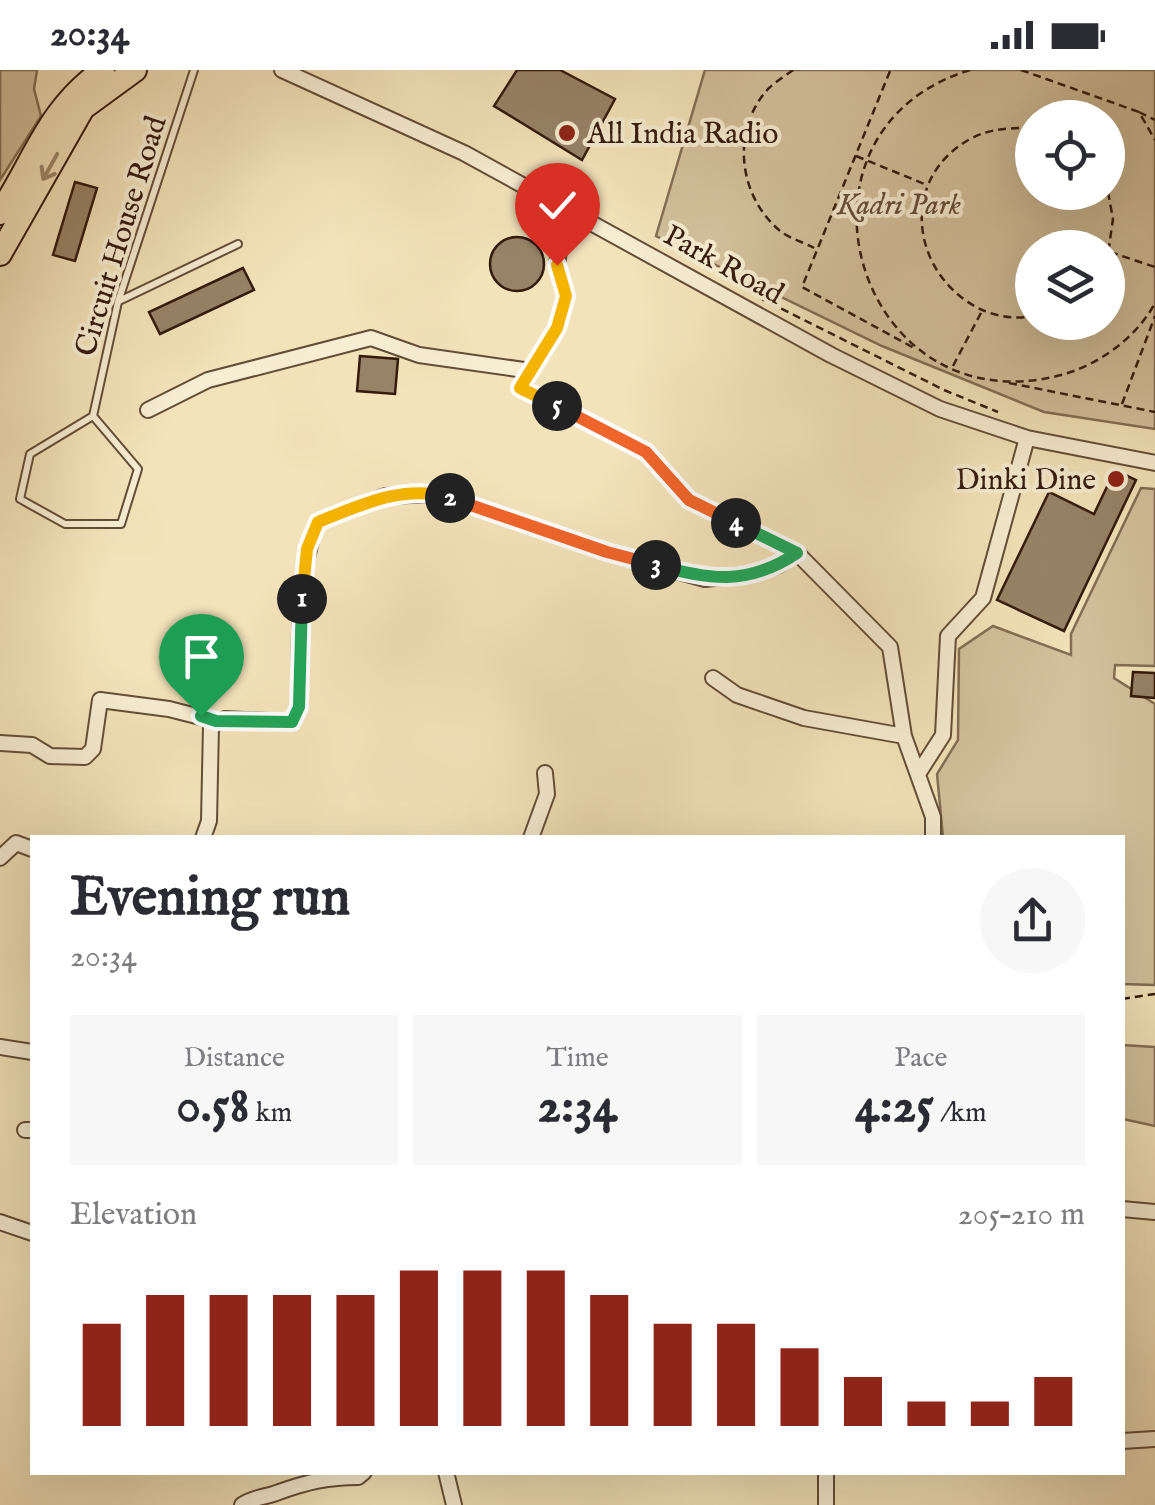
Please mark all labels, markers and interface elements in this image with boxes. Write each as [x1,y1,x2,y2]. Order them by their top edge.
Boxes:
text: 20:34 [50,11,129,59]
map controls [1015,100,1125,340]
button: locate [1015,100,1125,210]
street label: Circuit House Road [67,111,177,361]
place label: All India Radio [586,116,778,154]
marker: All India Radio [556,122,578,144]
one-way arrow [39,151,59,181]
pin [515,163,600,266]
icon: check [530,178,585,233]
park label: Kadri Park [836,187,961,225]
street label: Park Road [656,217,791,315]
button: layers [1015,230,1125,340]
pin: 5 [532,381,582,431]
text: 5 [552,388,562,423]
place label: Dinki Dine [955,462,1096,500]
marker: Dinki Dine [1105,468,1127,490]
pin: 2 [425,473,475,523]
text: 2 [443,480,457,515]
pin: 4 [711,498,761,548]
text: 4 [729,505,743,540]
pin: 3 [631,540,681,590]
text: 3 [651,547,661,582]
pin: 1 [277,574,327,624]
text: 1 [297,581,307,616]
pin [159,614,244,717]
icon: arrive [174,629,229,684]
text: Evening run [70,864,350,934]
button: share [980,868,1085,973]
text: 20:34 [70,937,137,978]
text: Distance [184,1041,285,1076]
text: Time [546,1041,609,1076]
text: Pace [894,1041,947,1076]
text: 0.58 [176,1076,249,1139]
text: 2:34 [538,1076,617,1139]
text: 4:25 [855,1076,934,1139]
text: km [249,1096,292,1131]
text: /km [934,1096,987,1131]
text: Elevation [70,1195,197,1236]
text: 205–210 m [958,1195,1085,1236]

